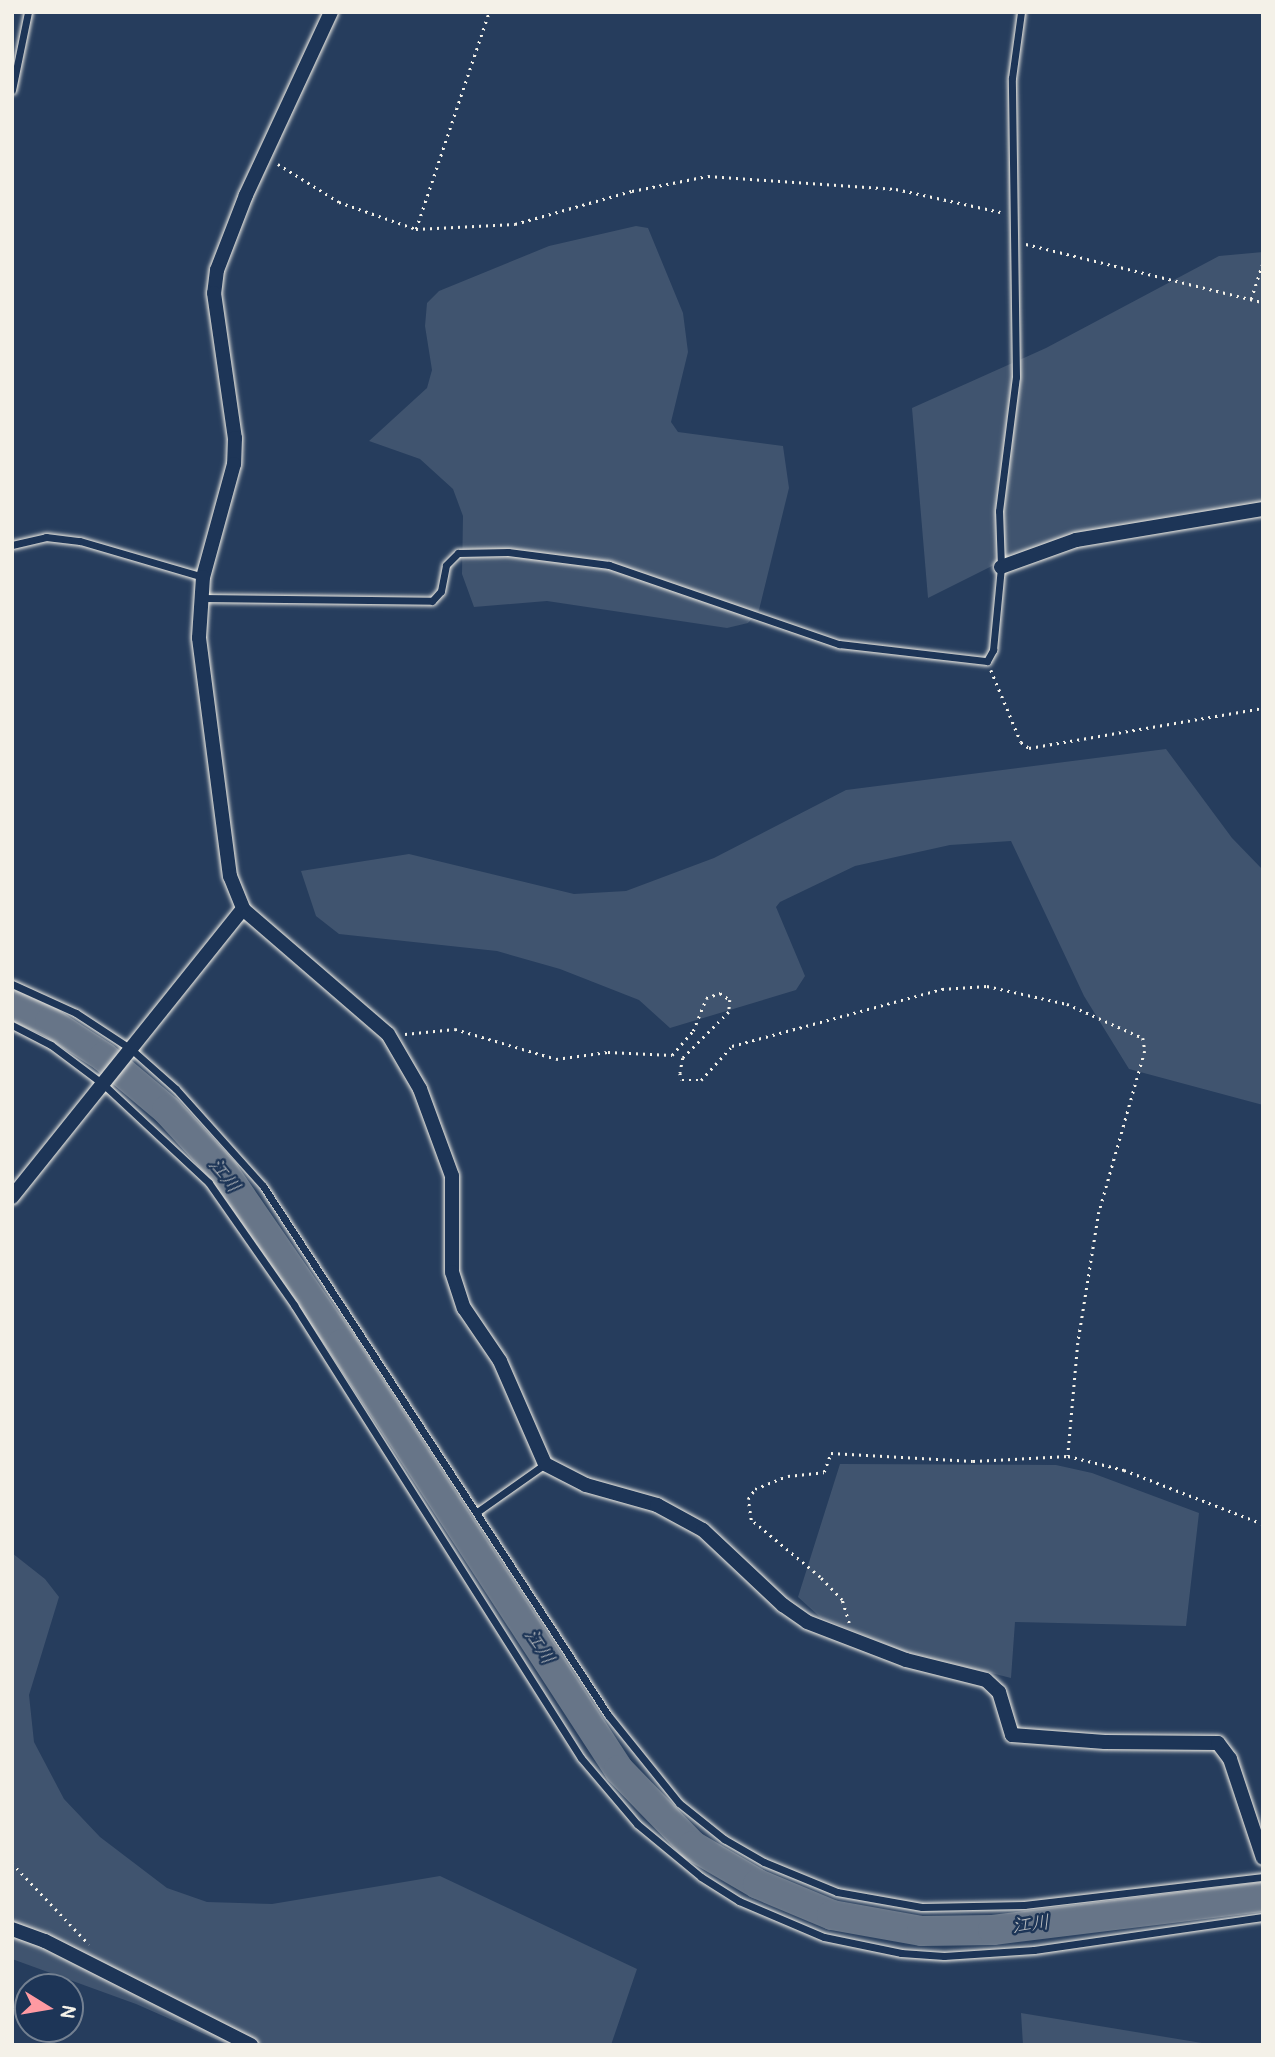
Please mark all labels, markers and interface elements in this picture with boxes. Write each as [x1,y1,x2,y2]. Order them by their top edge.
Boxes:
water label: 江川 [203,1154,245,1198]
water label: 江川 [519,1625,559,1669]
water label: 江川 [1011,1911,1051,1939]
north arrow [14,1973,84,2043]
text: N [55,2003,81,2020]

